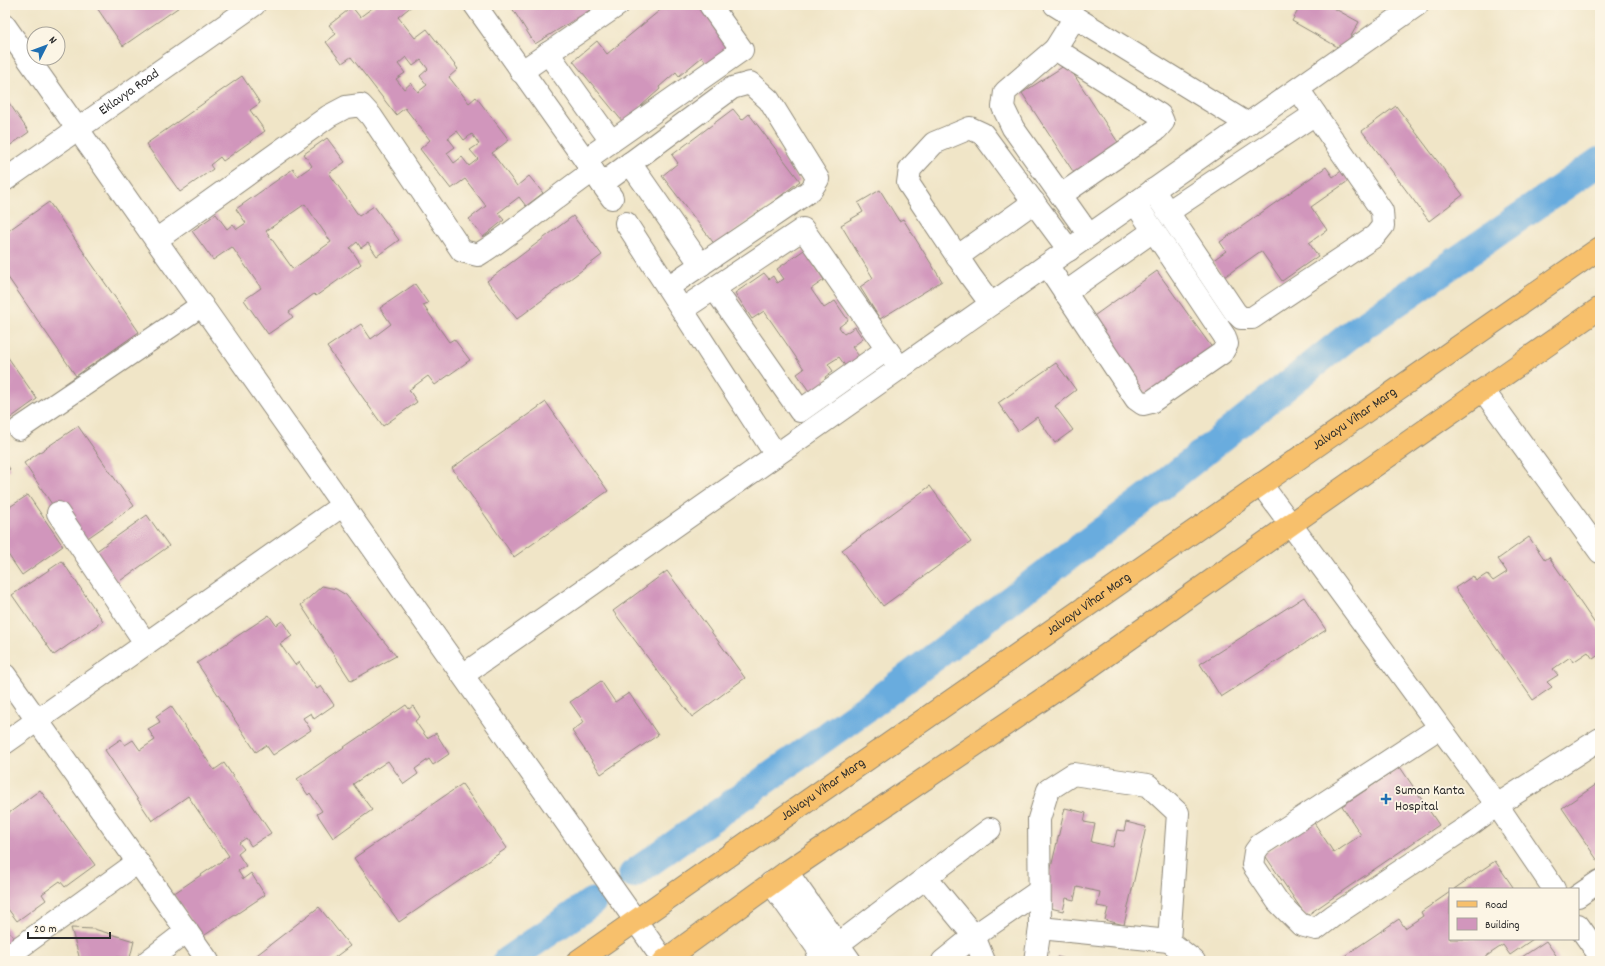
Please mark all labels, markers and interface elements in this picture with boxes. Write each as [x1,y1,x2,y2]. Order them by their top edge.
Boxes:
north arrow [26,26,66,66]
text: N [44,33,60,48]
street label: Eklavya Road [95,64,164,121]
street label: Jalvayu Vihar Marg [1308,383,1401,456]
street label: Jalvayu Vihar Marg [1043,568,1135,641]
street label: Jalvayu Vihar Marg [777,753,870,827]
place label: Suman Kanta Hospital [1395,781,1465,817]
marker: Suman Kanta Hospital [1380,793,1392,805]
legend [1449,888,1579,940]
text: Road [1485,897,1507,914]
scale bar [28,914,110,940]
text: Building [1485,917,1520,934]
text: 20 m [34,921,57,938]

